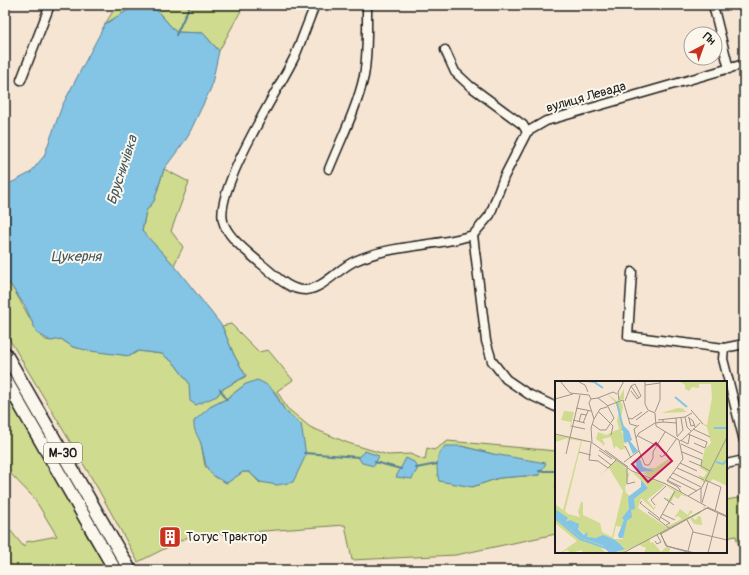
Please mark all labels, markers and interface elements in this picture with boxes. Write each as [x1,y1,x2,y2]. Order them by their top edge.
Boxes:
north arrow [683,26,723,66]
text: Пн [700,30,718,48]
street label: вулиця Левада [544,78,628,116]
water label: Брусничівка [103,132,142,207]
water label: Цукерня [51,248,103,265]
inset map [555,381,727,553]
road number: М-30 [44,443,82,463]
building icon: Тотус Трактор [157,524,183,550]
place label: Тотус Трактор [186,529,267,545]

